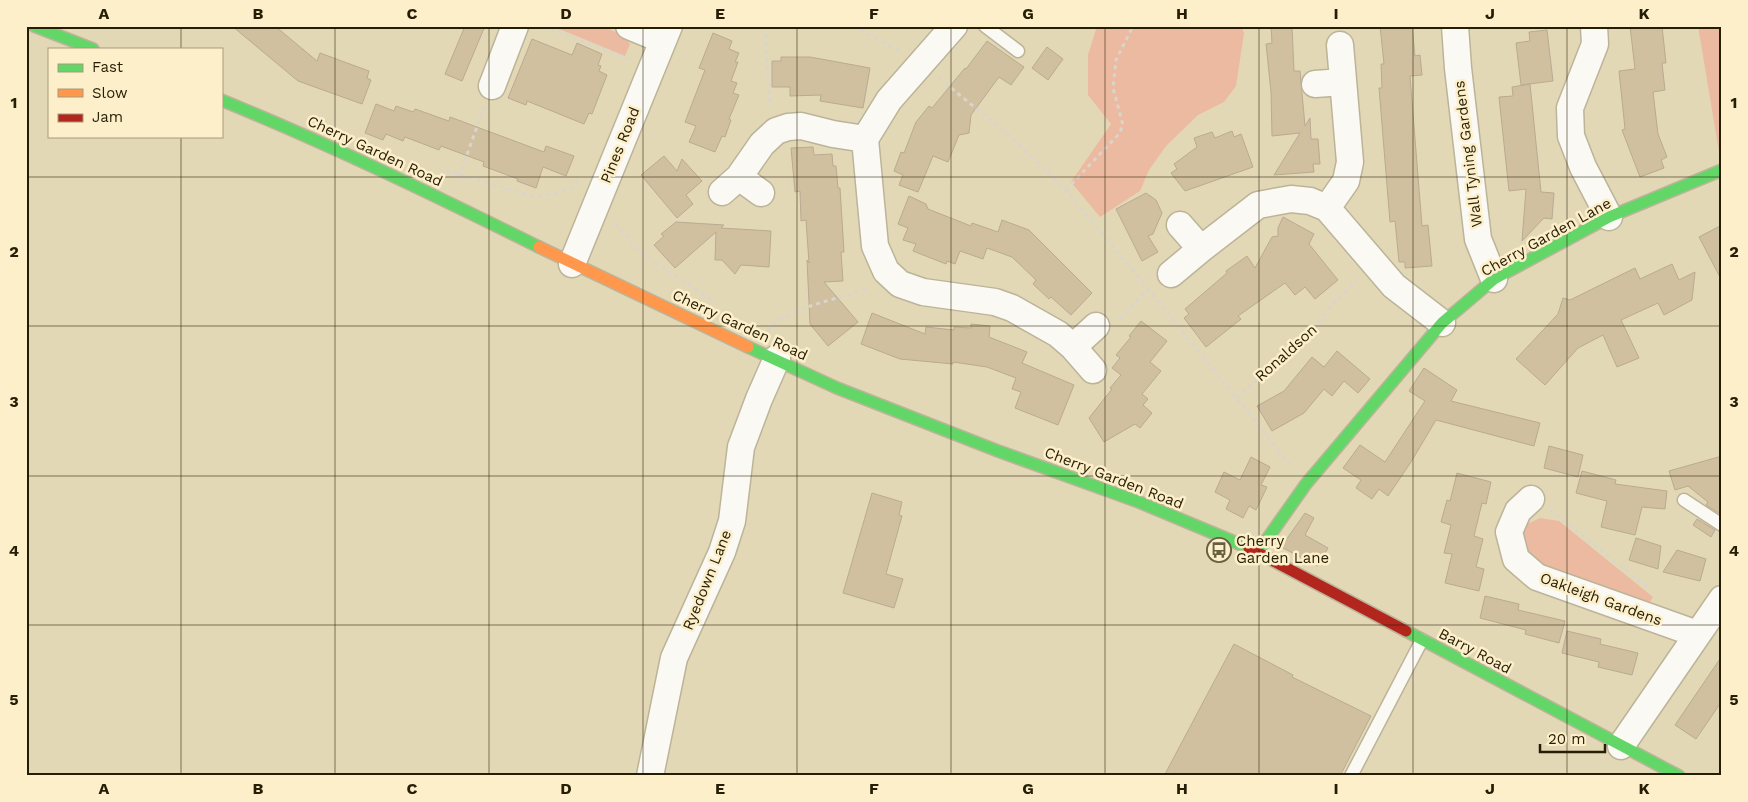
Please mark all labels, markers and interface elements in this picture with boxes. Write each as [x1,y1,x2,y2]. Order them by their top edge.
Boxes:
text: A [99,4,110,23]
text: B [253,4,264,23]
text: C [407,4,418,23]
text: D [560,4,572,23]
text: E [715,4,725,23]
text: F [869,4,879,23]
text: G [1022,4,1034,23]
text: H [1176,4,1188,23]
text: I [1333,4,1339,23]
text: J [1485,4,1495,23]
text: K [1638,4,1650,23]
legend [48,48,222,138]
text: Fast [92,58,124,76]
street label: Wall Tyning Gardens [1450,80,1486,228]
text: Slow [92,84,128,102]
text: 1 [11,93,17,112]
text: 1 [1731,93,1737,112]
street label: Pines Road [597,104,643,186]
text: Jam [92,108,123,126]
street label: Cherry Garden Road [304,112,446,190]
street label: Cherry Garden Lane [1478,194,1614,280]
text: 2 [9,242,19,261]
text: 2 [1729,242,1739,261]
street label: Cherry Garden Road [669,286,811,364]
street label: Ronaldson [1251,321,1321,385]
text: 3 [9,392,19,411]
text: 3 [1729,392,1739,411]
street label: Cherry Garden Road [1042,443,1186,513]
street label: Ryedown Lane [679,527,735,633]
place label: Cherry Garden Lane [1236,532,1329,567]
bus stop icon: Cherry Garden Lane [1206,537,1232,563]
text: 4 [9,541,19,560]
text: 4 [1729,541,1739,560]
street label: Oakleigh Gardens [1538,569,1664,629]
street label: Barry Road [1436,624,1514,678]
text: 5 [9,690,19,709]
text: 5 [1729,690,1739,709]
scale bar [1540,722,1606,754]
text: 20 m [1548,730,1586,748]
text: A [99,779,110,798]
text: B [253,779,264,798]
text: C [407,779,418,798]
text: D [560,779,572,798]
text: E [715,779,725,798]
text: F [869,779,879,798]
text: G [1022,779,1034,798]
text: H [1176,779,1188,798]
text: I [1333,779,1339,798]
text: J [1485,779,1495,798]
text: K [1638,779,1650,798]

